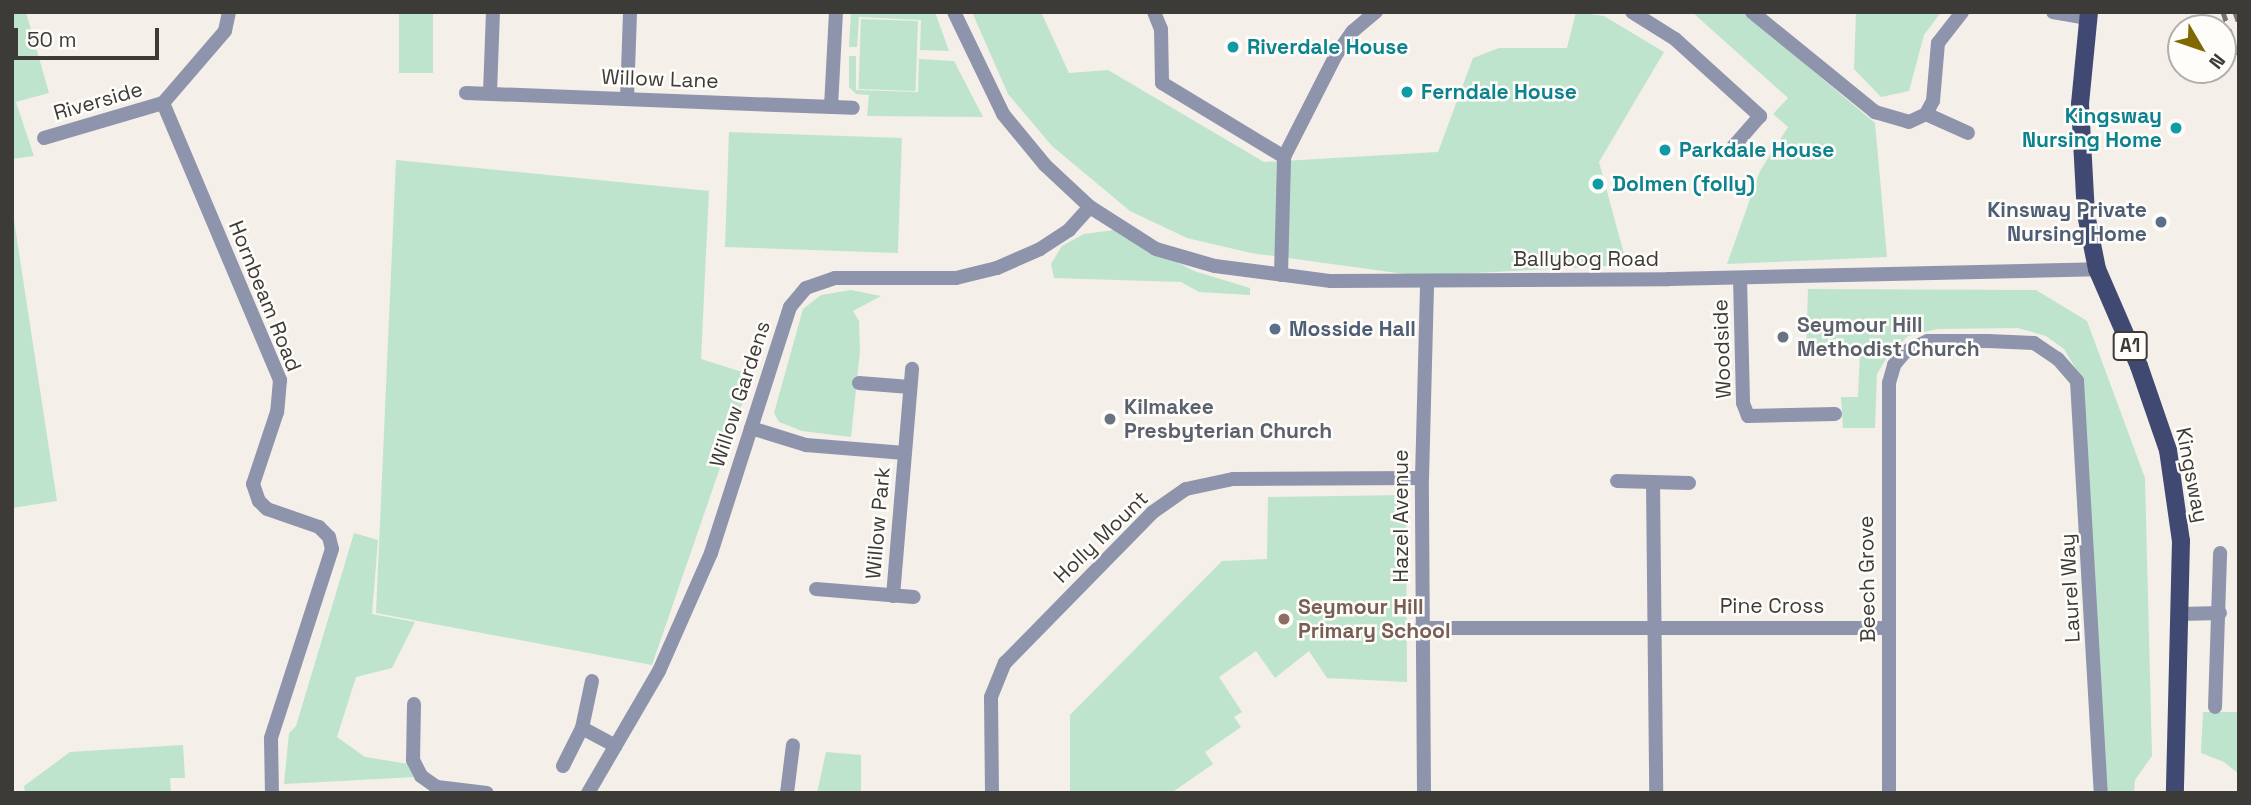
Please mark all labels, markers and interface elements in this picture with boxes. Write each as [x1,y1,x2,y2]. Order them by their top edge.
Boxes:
scale bar [18,14,163,58]
north arrow [2167,14,2237,84]
text: 50 m [27,26,77,53]
place label: Riverdale House [1247,34,1408,60]
marker: Riverdale House [1225,39,1241,55]
text: N [2203,48,2231,74]
street label: Willow Lane [601,64,719,94]
street label: Riverside [51,76,145,126]
place label: Ferndale House [1421,79,1577,105]
marker: Ferndale House [1399,84,1415,100]
place label: Kingsway Nursing Home [2022,103,2162,153]
marker: Kingsway Nursing Home [2168,120,2184,136]
place label: Parkdale House [1679,137,1834,163]
marker: Parkdale House [1657,142,1673,158]
place label: Dolmen (folly) [1612,171,1755,197]
marker: Dolmen (folly) [1590,176,1606,192]
place label: Kinsway Private Nursing Home [1987,197,2147,247]
marker: Kinsway Private Nursing Home [2153,214,2169,230]
street label: Hornbeam Road [223,217,307,375]
street label: Ballybog Road [1513,246,1659,272]
street label: Woodside [1708,299,1736,399]
place label: Seymour Hill Methodist Church [1797,312,1980,362]
place label: Mosside Hall [1289,316,1416,342]
street label: Willow Gardens [705,318,775,470]
marker: Mosside Hall [1267,321,1283,337]
marker: Seymour Hill Methodist Church [1775,329,1791,345]
road number: A1 [2112,330,2148,362]
place label: Kilmakee Presbyterian Church [1124,394,1332,444]
marker: Kilmakee Presbyterian Church [1102,411,1118,427]
street label: Kingsway [2170,425,2214,525]
street label: Hazel Avenue [1388,449,1414,583]
street label: Willow Park [861,466,895,580]
street label: Holly Mount [1049,486,1153,588]
street label: Beech Grove [1853,515,1881,643]
street label: Laurel Way [2055,533,2085,643]
street label: Pine Cross [1720,593,1824,619]
place label: Seymour Hill Primary School [1298,594,1451,644]
marker: Seymour Hill Primary School [1276,611,1292,627]

